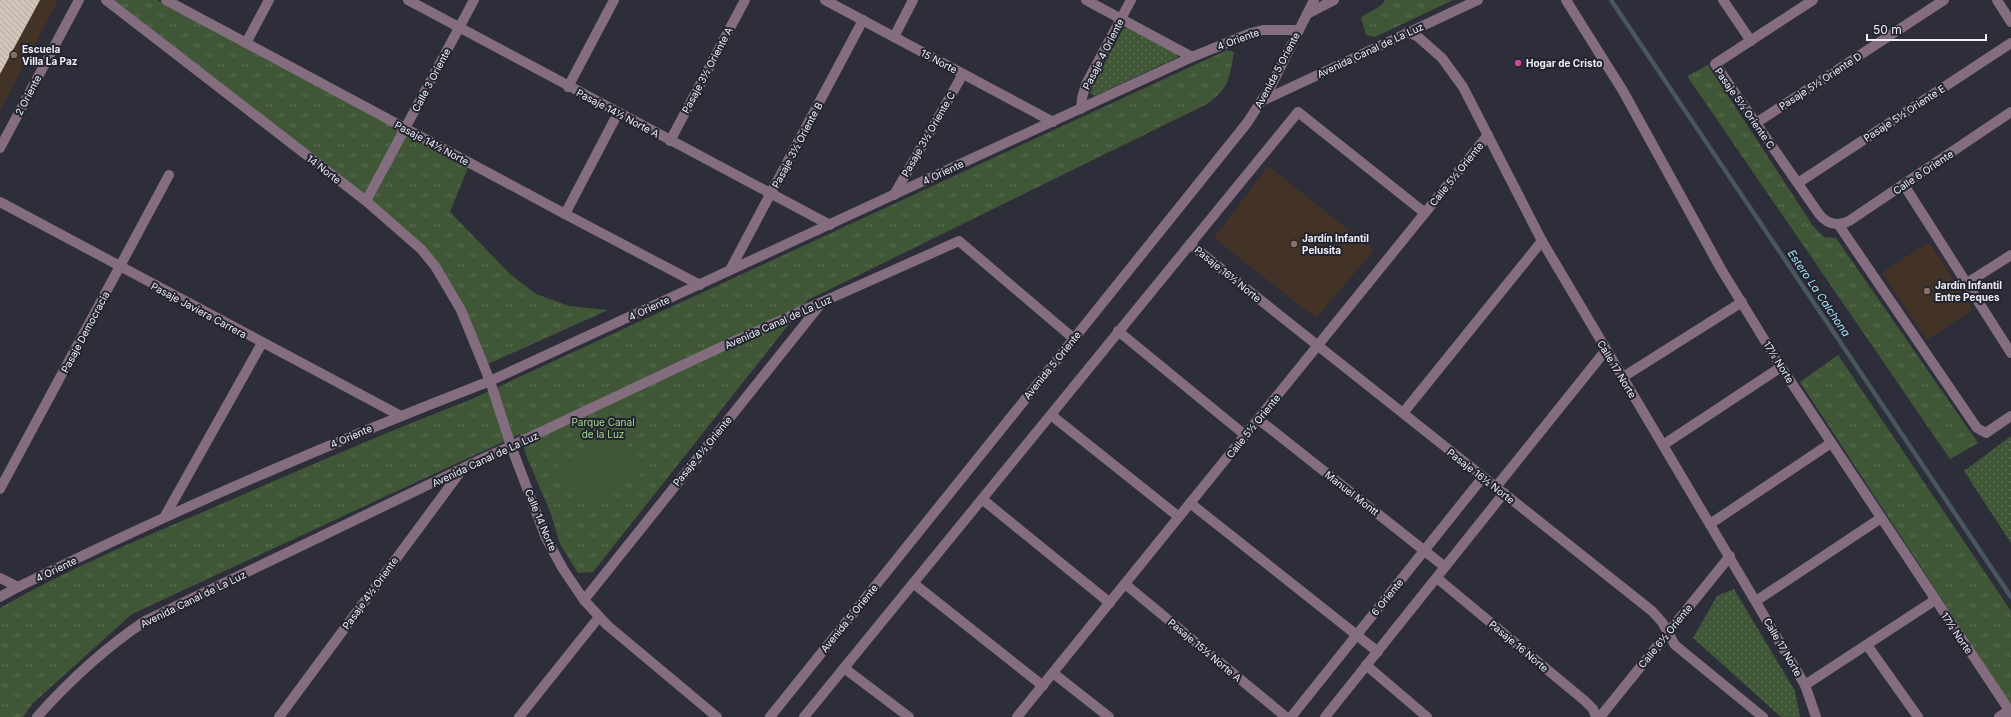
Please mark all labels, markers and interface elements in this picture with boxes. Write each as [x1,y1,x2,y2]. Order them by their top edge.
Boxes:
street label: Pasaje 4 Oriente [1080,16,1126,91]
scale bar [1867,16,1986,42]
street label: Avenida Canal de La Luz [1315,20,1425,80]
text: 50 m [1873,22,1902,37]
street label: Pasaje 3½ Oriente A [679,25,735,115]
street label: 4 Oriente [1215,26,1261,52]
street label: Avenida 5 Oriente [1252,30,1302,110]
place label: Escuela Villa La Paz [22,43,78,67]
street label: Calle 3 Oriente [409,46,453,114]
street label: 15 Norte [919,46,959,76]
marker: Escuela Villa La Paz [9,50,19,60]
street label: Pasaje 5½ Oriente D [1776,50,1864,112]
place label: Hogar de Cristo [1526,57,1602,70]
marker: Hogar de Cristo [1513,58,1523,68]
street label: Pasaje 5½ Oriente C [1713,65,1777,151]
street label: 2 Oriente [12,73,44,117]
street label: Pasaje 5½ Oriente E [1861,82,1947,144]
street label: Pasaje 14½ Norte A [575,86,661,140]
street label: Pasaje 3½ Oriente C [899,89,957,179]
street label: Pasaje 3½ Oriente B [769,100,825,190]
street label: Pasaje 14½ Norte [393,118,471,168]
street label: Calle 5½ Oriente [1427,140,1485,208]
street label: Calle 6 Oriente [1891,147,1956,197]
street label: 14 Norte [305,152,344,186]
street label: 4 Oriente [921,157,966,187]
place label: Jardín Infantil Pelusita [1302,232,1369,256]
marker: Jardín Infantil Pelusita [1289,239,1299,249]
street label: Pasaje 16½ Norte [1192,244,1264,305]
water label: Estero La Calchona [1785,247,1853,339]
place label: Jardín Infantil Entre Peques [1935,279,2002,303]
street label: Pasaje Javiera Carrera [149,280,249,340]
marker: Jardín Infantil Entre Peques [1922,286,1932,296]
street label: Pasaje Democracia [58,289,112,375]
street label: 4 Oriente [627,293,672,323]
street label: Avenida Canal de La Luz [723,293,833,351]
street label: Avenida 5 Oriente [1021,328,1083,401]
street label: Calle 17 Norte [1595,338,1639,400]
street label: 17½ Norte [1761,339,1797,385]
street label: Calle 5½ Oriente [1224,392,1282,460]
street label: Pasaje 4½ Oriente [670,414,734,488]
park label: Parque Canal de la Luz [571,416,635,440]
street label: 4 Oriente [328,422,374,450]
street label: Avenida Canal de La Luz [430,429,540,489]
street label: Pasaje 16½ Norte [1445,446,1517,506]
street label: Manuel Montt [1323,468,1382,518]
street label: Calle 14 Norte [523,487,560,553]
street label: 4 Oriente [34,554,79,584]
street label: Pasaje 4½ Oriente [340,554,400,631]
street label: Avenida Canal de La Luz [138,568,248,630]
street label: 6 Oriente [1369,576,1406,618]
street label: Avenida 5 Oriente [818,581,880,654]
street label: Calle 6½ Oriente [1636,602,1695,670]
street label: 17½ Norte [1939,610,1975,656]
street label: Pasaje 15½ Norte A [1166,616,1244,684]
street label: Calle 17 Norte [1761,616,1805,678]
street label: Pasaje 16 Norte [1487,618,1551,674]

